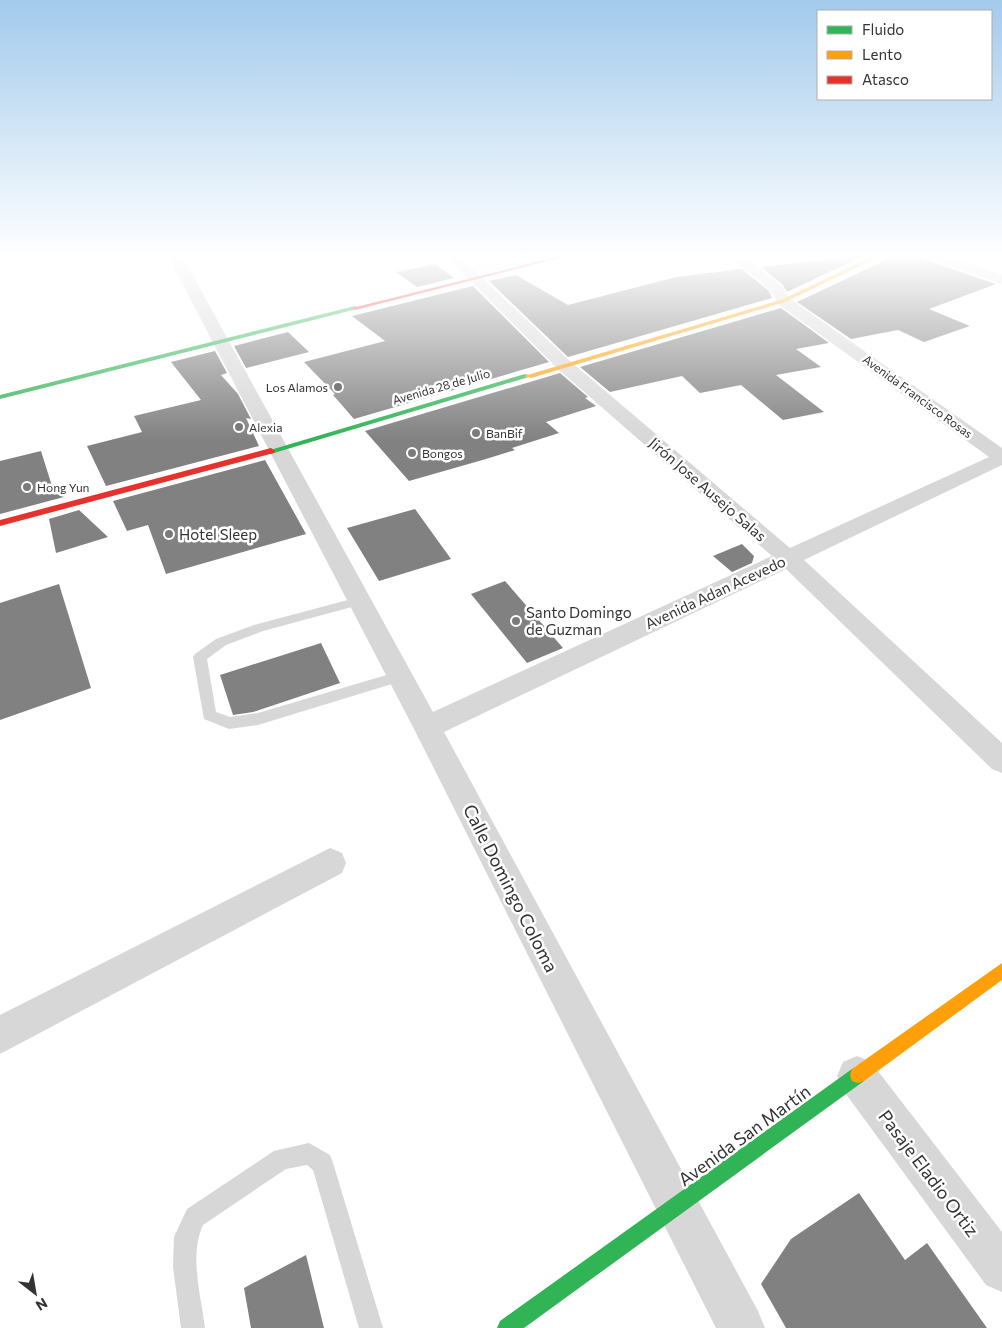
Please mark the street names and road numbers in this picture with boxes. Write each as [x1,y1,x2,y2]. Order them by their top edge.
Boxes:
street label: Avenida Francisco Rosas [861,352,975,440]
street label: Avenida 28 de Julio [391,365,492,408]
street label: Jirón Jose Ausejo Salas [646,433,770,545]
street label: Avenida Adan Acevedo [642,551,788,632]
street label: Calle Domingo Coloma [459,800,563,976]
street label: Avenida San Martín [674,1080,814,1190]
street label: Pasaje Eladio Ortiz [874,1105,984,1241]

